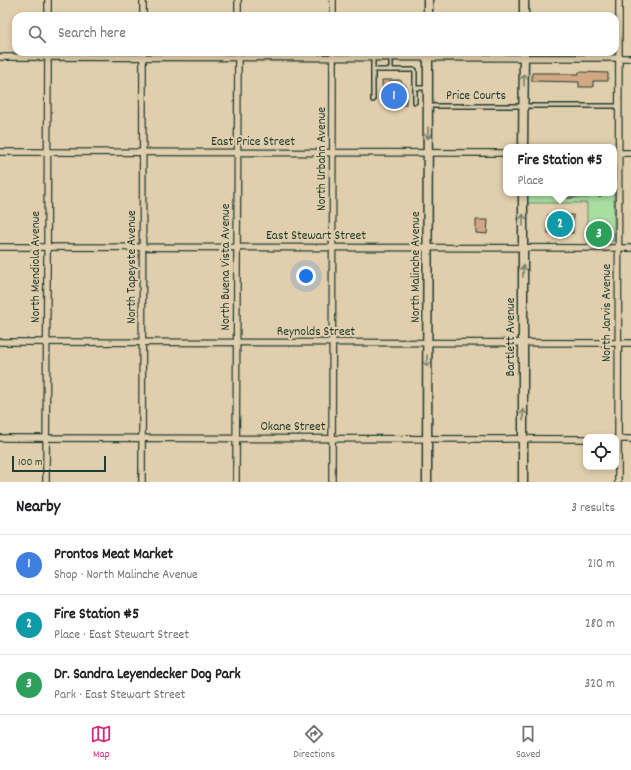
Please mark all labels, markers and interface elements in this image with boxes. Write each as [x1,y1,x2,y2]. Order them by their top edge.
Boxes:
search box [12,12,619,56]
icon: search [26,23,48,45]
text: Search here [58,23,126,45]
one-way arrow [520,74,527,87]
pin: 1 [381,81,407,111]
street label: Price Courts [446,87,506,106]
street label: North Urbahn Avenue [313,107,332,211]
one-way arrow [424,126,432,139]
street label: East Price Street [211,133,295,152]
popup [503,144,617,196]
text: Fire Station #5 [517,150,603,172]
text: Place [517,172,543,191]
street label: North Buena Vista Avenue [217,203,236,330]
pin: 2 [547,209,573,239]
street label: North Tapeyste Avenue [123,210,142,324]
street label: North Mendiola Avenue [27,211,46,323]
street label: North Malinche Avenue [407,211,426,323]
one-way arrow [519,214,527,227]
pin: 3 [586,219,612,249]
street label: East Stewart Street [266,227,366,246]
street label: North Jarvis Avenue [598,264,617,362]
one-way arrow [519,265,527,278]
your location [296,266,316,286]
street label: Bartlett Avenue [502,297,521,376]
street label: Reynolds Street [277,323,355,342]
one-way arrow [423,354,431,367]
one-way arrow [519,409,527,422]
street label: Okane Street [260,418,326,437]
map controls [583,434,619,470]
button: locate [583,434,619,470]
scale bar [12,454,106,473]
text: 100 m [18,455,42,471]
text: Nearby [16,496,60,520]
text: 3 results [571,499,615,518]
text: Prontos Meat Market [54,544,173,566]
text: 1 [28,555,30,574]
text: 210 m [587,555,615,574]
text: Shop · North Malinche Avenue [54,566,198,585]
text: Fire Station #5 [54,604,139,626]
text: 2 [26,615,32,634]
text: 280 m [585,615,615,634]
text: Place · East Stewart Street [54,626,189,645]
text: Dr. Sandra Leyendecker Dog Park [54,664,241,686]
text: 3 [26,675,32,694]
text: 320 m [585,675,615,694]
text: Park · East Stewart Street [54,686,185,705]
tab: Map [90,723,112,763]
tab: Directions [293,723,335,763]
tab: Saved [516,723,541,763]

